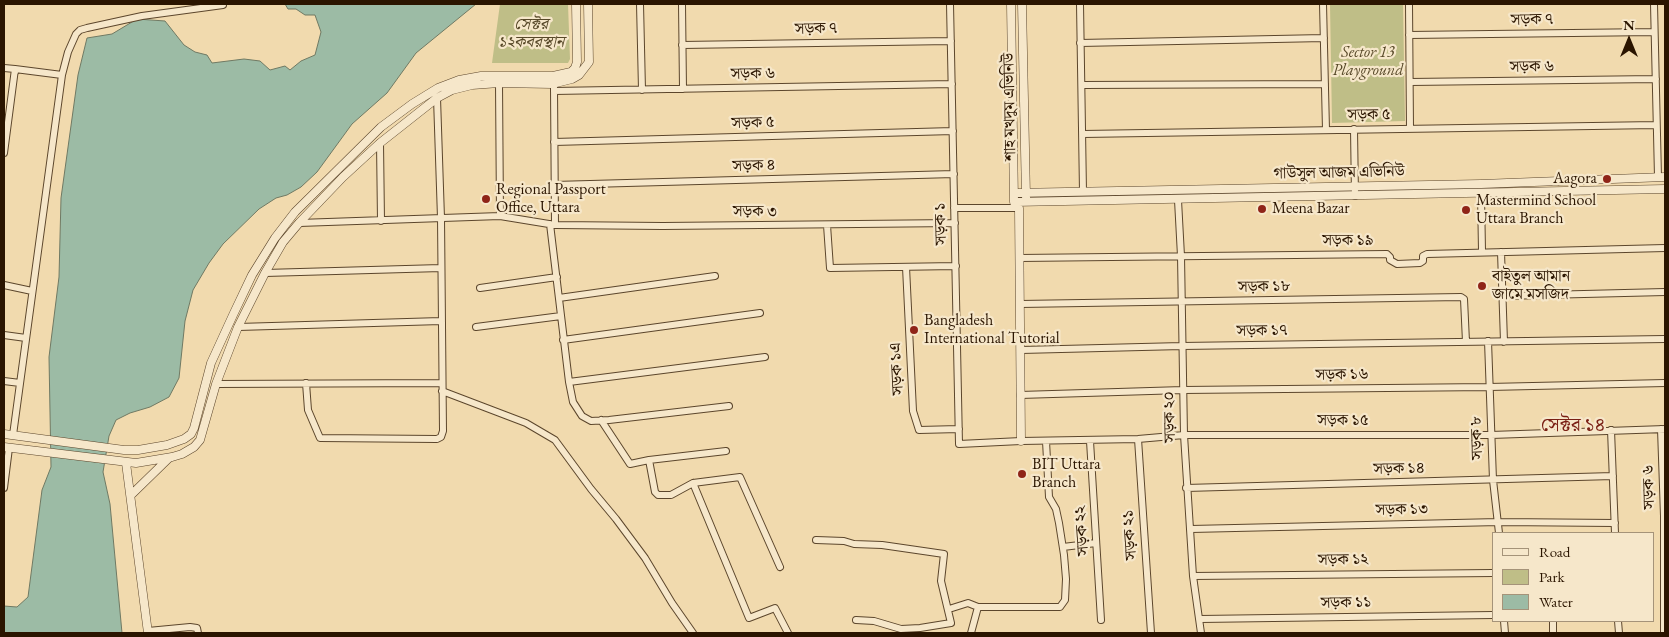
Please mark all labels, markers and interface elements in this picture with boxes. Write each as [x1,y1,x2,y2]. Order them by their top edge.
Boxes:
street label: সড়ক ৭ [1510,10,1554,30]
park label: সেক্টর ১২কবরস্থান [498,15,564,53]
north arrow [1604,15,1654,65]
text: N [1623,16,1635,34]
street label: সড়ক ৭ [794,19,838,39]
park label: Sector 13 Playground [1332,43,1404,81]
street label: শাহ মখদুম এভিনিউ [999,53,1021,161]
street label: সড়ক ৬ [1509,57,1555,77]
street label: সড়ক ৬ [730,64,776,84]
street label: সড়ক ৫ [1347,105,1391,125]
street label: সড়ক ৫ [731,113,775,133]
street label: সড়ক ৪ [732,156,776,176]
street label: গাউসুল আজম এভিনিউ [1273,162,1405,184]
place label: Aagora [1553,169,1597,189]
marker: Aagora [1601,173,1613,185]
place label: Regional Passport Office, Uttara [496,180,606,218]
place label: Mastermind School Uttara Branch [1476,191,1596,229]
marker: Regional Passport Office, Uttara [480,193,492,205]
place label: Meena Bazar [1272,199,1350,219]
street label: সড়ক ৩ [733,202,777,222]
street label: সড়ক ১ [931,203,951,245]
marker: Meena Bazar [1256,203,1268,215]
marker: Mastermind School Uttara Branch [1460,204,1472,216]
street label: সড়ক ১৯ [1322,231,1374,251]
place label: বাইতুল আমান জামে মসজিদ [1492,267,1570,305]
street label: সড়ক ১৮ [1238,277,1290,297]
marker: বাইতুল আমান জামে মসজিদ [1476,280,1488,292]
place label: Bangladesh International Tutorial [924,311,1060,349]
street label: সড়ক ১৭ [1236,321,1288,341]
marker: Bangladesh International Tutorial [908,324,920,336]
street label: সড়ক ১এ [886,342,908,396]
street label: সড়ক ১৬ [1315,365,1369,385]
street label: সড়ক ২০ [1160,391,1180,443]
street label: সড়ক ১৫ [1317,411,1369,431]
district label: সেক্টর ১৪ [1541,415,1605,437]
street label: সড়ক ৮ [1467,416,1487,460]
place label: BIT Uttara Branch [1032,455,1101,493]
street label: সড়ক ১৪ [1373,459,1425,479]
street label: সড়ক ৬ [1639,464,1659,510]
marker: BIT Uttara Branch [1016,468,1028,480]
street label: সড়ক ১৩ [1375,500,1429,520]
street label: সড়ক ২২ [1071,505,1093,557]
street label: সড়ক ২১ [1119,509,1141,561]
legend [1492,532,1654,622]
text: Road [1539,542,1570,561]
street label: সড়ক ১২ [1318,550,1368,570]
text: Park [1539,567,1565,586]
text: Water [1539,592,1573,611]
street label: সড়ক ১১ [1320,593,1372,613]

